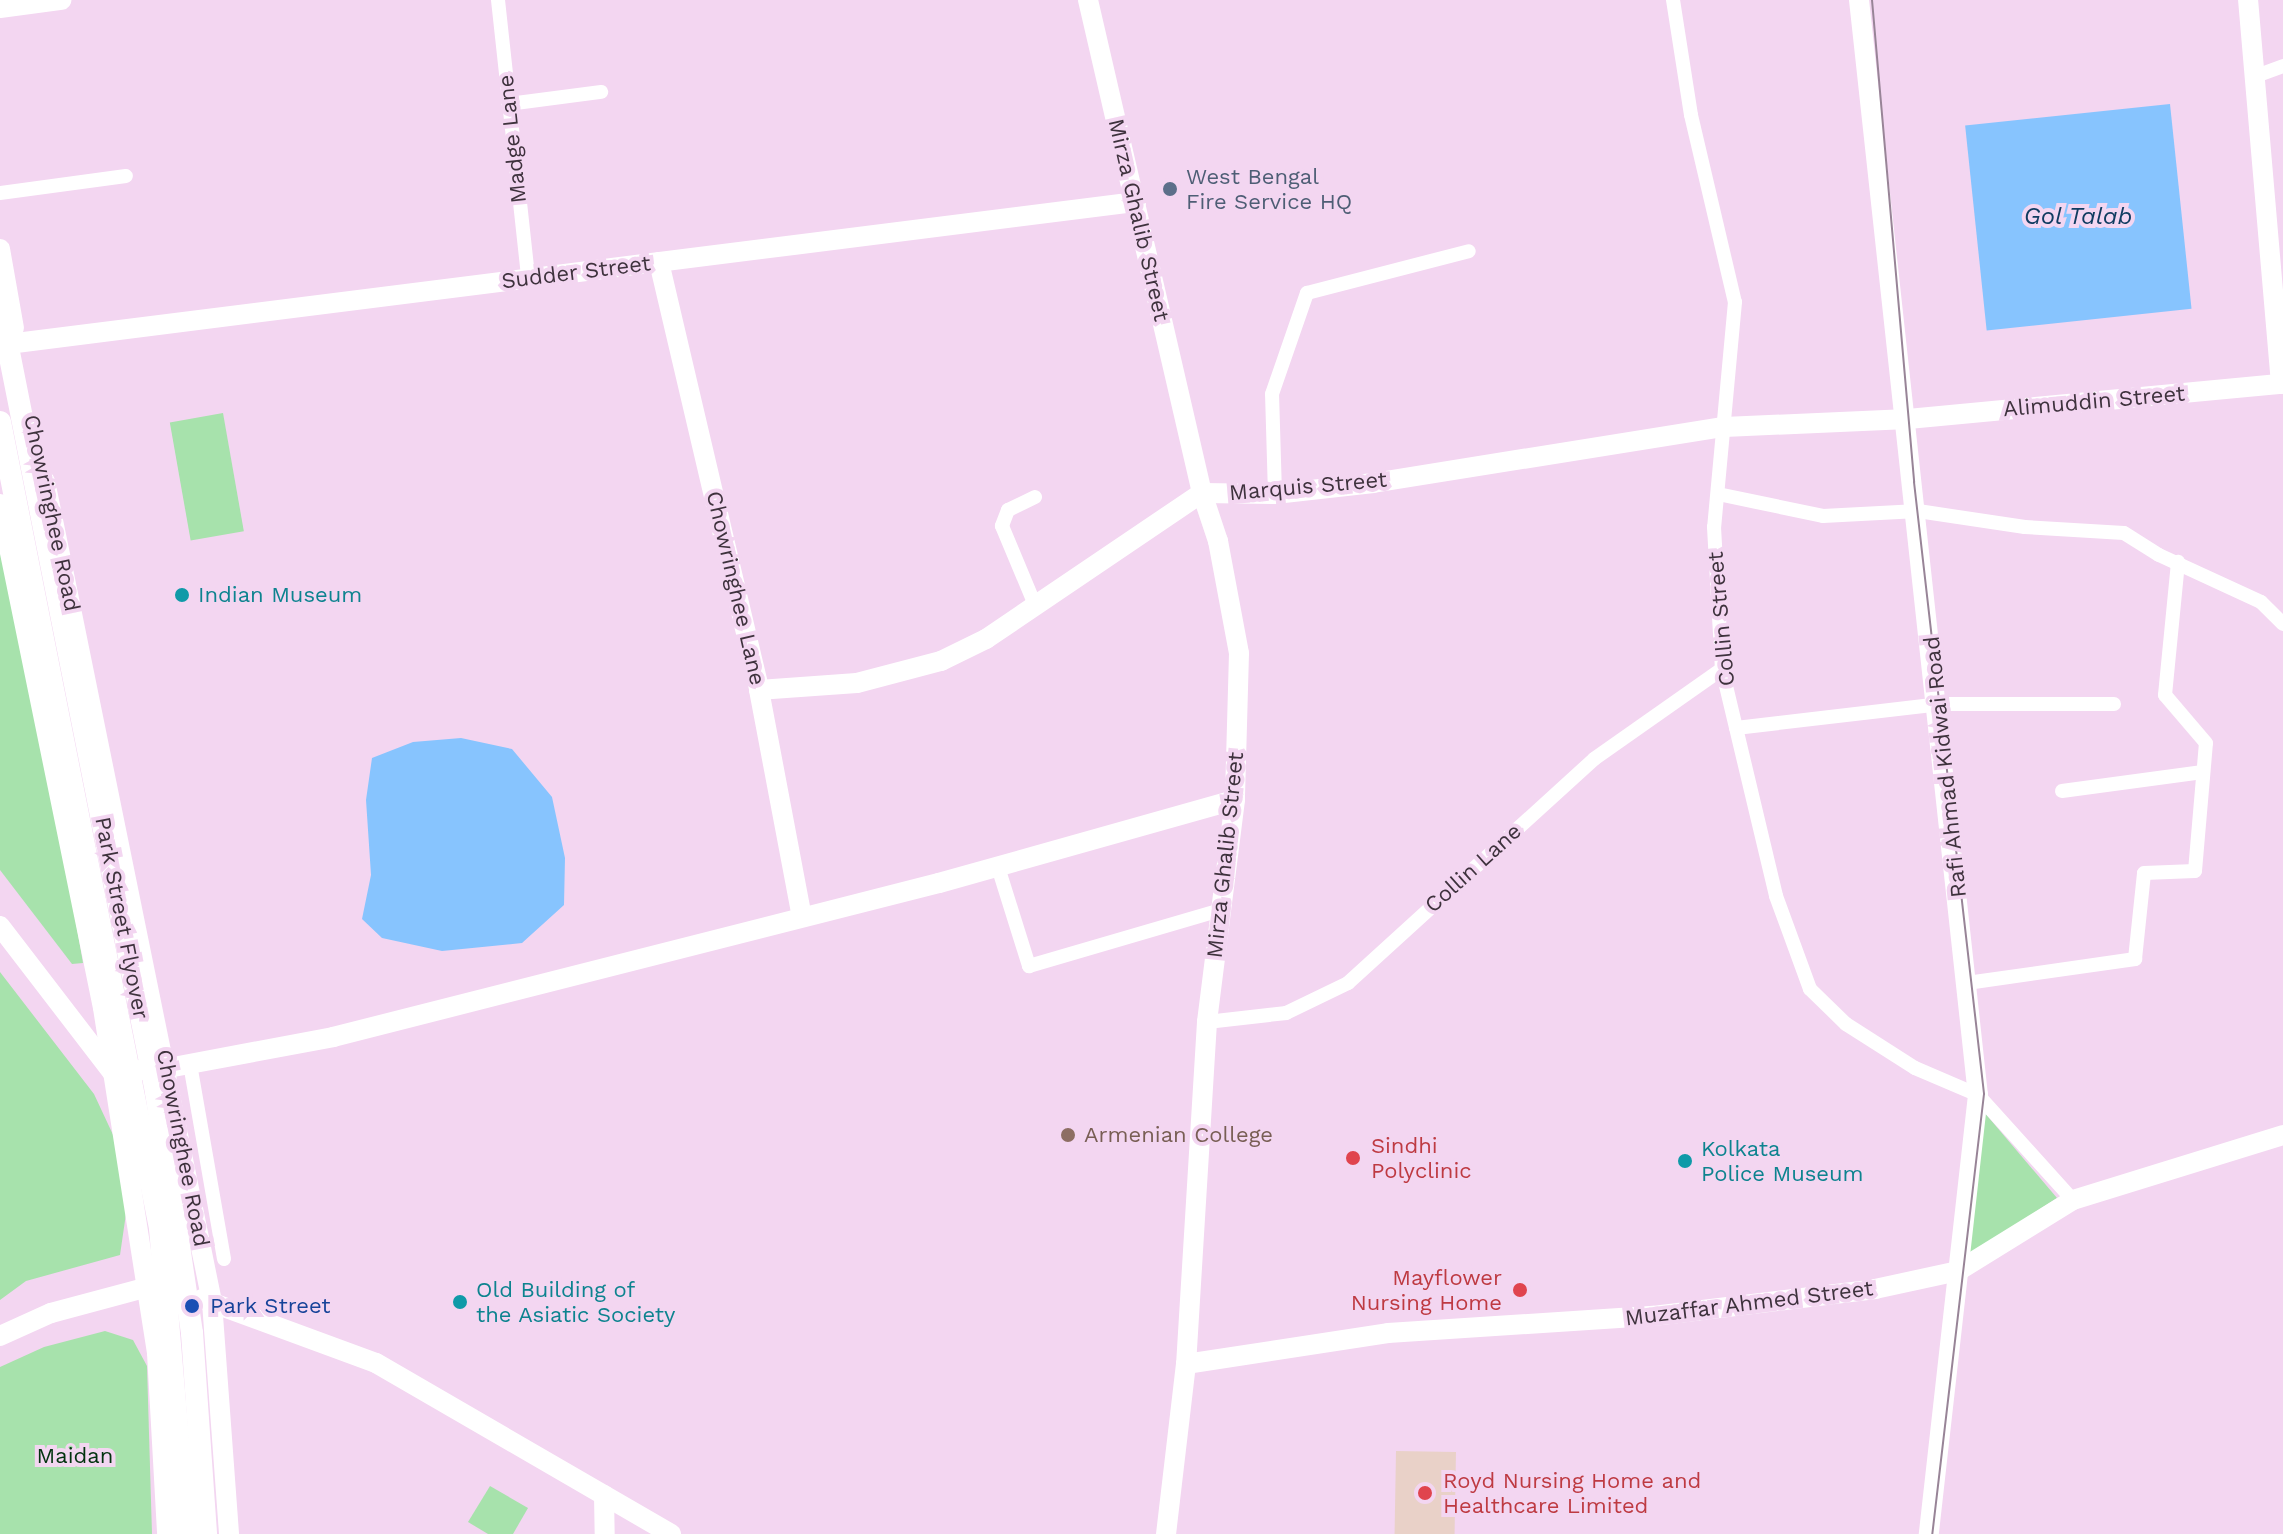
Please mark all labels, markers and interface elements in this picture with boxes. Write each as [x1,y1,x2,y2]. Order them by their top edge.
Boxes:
street label: Madge Lane [492,74,532,204]
street label: Mirza Ghalib Street [1103,116,1175,324]
place label: West Bengal Fire Service HQ [1186,163,1352,214]
marker: West Bengal Fire Service HQ [1161,180,1179,198]
water label: Gol Talab [2023,203,2133,231]
street label: Sudder Street [500,250,652,294]
street label: Alimuddin Street [2002,380,2186,422]
street label: Chowringhee Road [18,412,86,614]
street label: Marquis Street [1228,466,1388,506]
street label: Chowringhee Lane [701,488,771,688]
street label: Collin Street [1702,551,1740,687]
place label: Indian Museum [198,582,362,608]
marker: Indian Museum [173,586,191,604]
street label: Rafi Ahmad Kidwai Road [1918,635,1972,899]
street label: Mirza Ghalib Street [1201,750,1249,960]
street label: Park Street Flyover [89,814,155,1022]
street label: Collin Lane [1419,818,1527,918]
street label: Chowringhee Road [151,1047,215,1249]
place label: Armenian College [1084,1122,1273,1148]
marker: Armenian College [1059,1126,1077,1144]
place label: Sindhi Polyclinic [1371,1132,1472,1184]
place label: Kolkata Police Museum [1701,1135,1864,1186]
marker: Sindhi Polyclinic [1342,1147,1364,1169]
marker: Kolkata Police Museum [1676,1152,1694,1170]
place label: Mayflower Nursing Home [1351,1264,1502,1316]
street label: Muzaffar Ahmed Street [1623,1275,1875,1331]
place label: Old Building of the Asiatic Society [476,1276,676,1328]
marker: Mayflower Nursing Home [1509,1279,1531,1301]
place label: Park Street [210,1293,331,1319]
marker: Old Building of the Asiatic Society [451,1293,469,1311]
marker: Park Street [181,1295,203,1317]
park label: Maidan [37,1443,113,1469]
place label: Royd Nursing Home and Healthcare Limited [1443,1467,1701,1518]
marker: Royd Nursing Home and Healthcare Limited [1414,1482,1436,1504]

